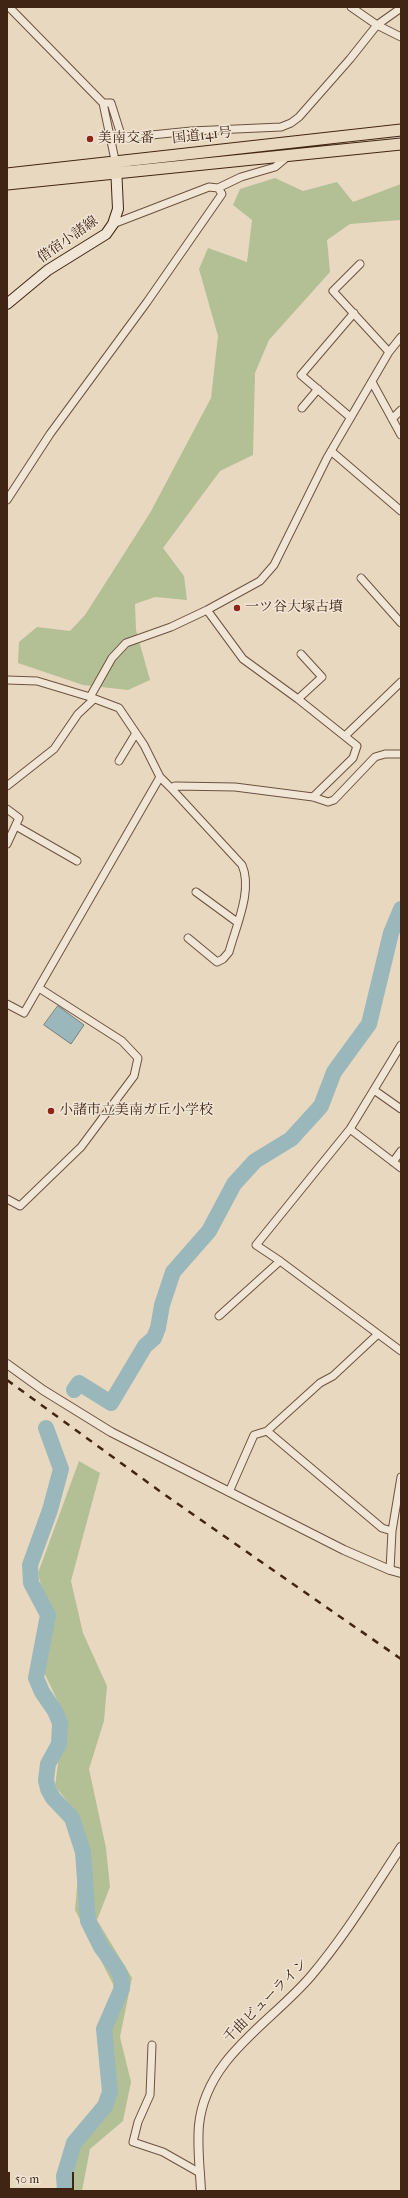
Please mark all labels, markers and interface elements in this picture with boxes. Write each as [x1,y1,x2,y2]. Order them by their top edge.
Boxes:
street label: 国道141号 [171,124,233,148]
place label: 美南交番 [98,131,154,147]
marker: 美南交番 [85,134,95,144]
street label: 借宿小諸線 [35,213,101,267]
place label: 一ツ谷大塚古墳 [245,600,343,616]
marker: 一ツ谷大塚古墳 [232,603,242,613]
place label: 小諸市立美南ガ丘小学校 [59,1103,213,1119]
marker: 小諸市立美南ガ丘小学校 [46,1106,56,1116]
street label: 千曲ビューライン [220,1955,312,2047]
scale bar [10,2164,76,2190]
text: 50 m [15,2172,39,2186]

